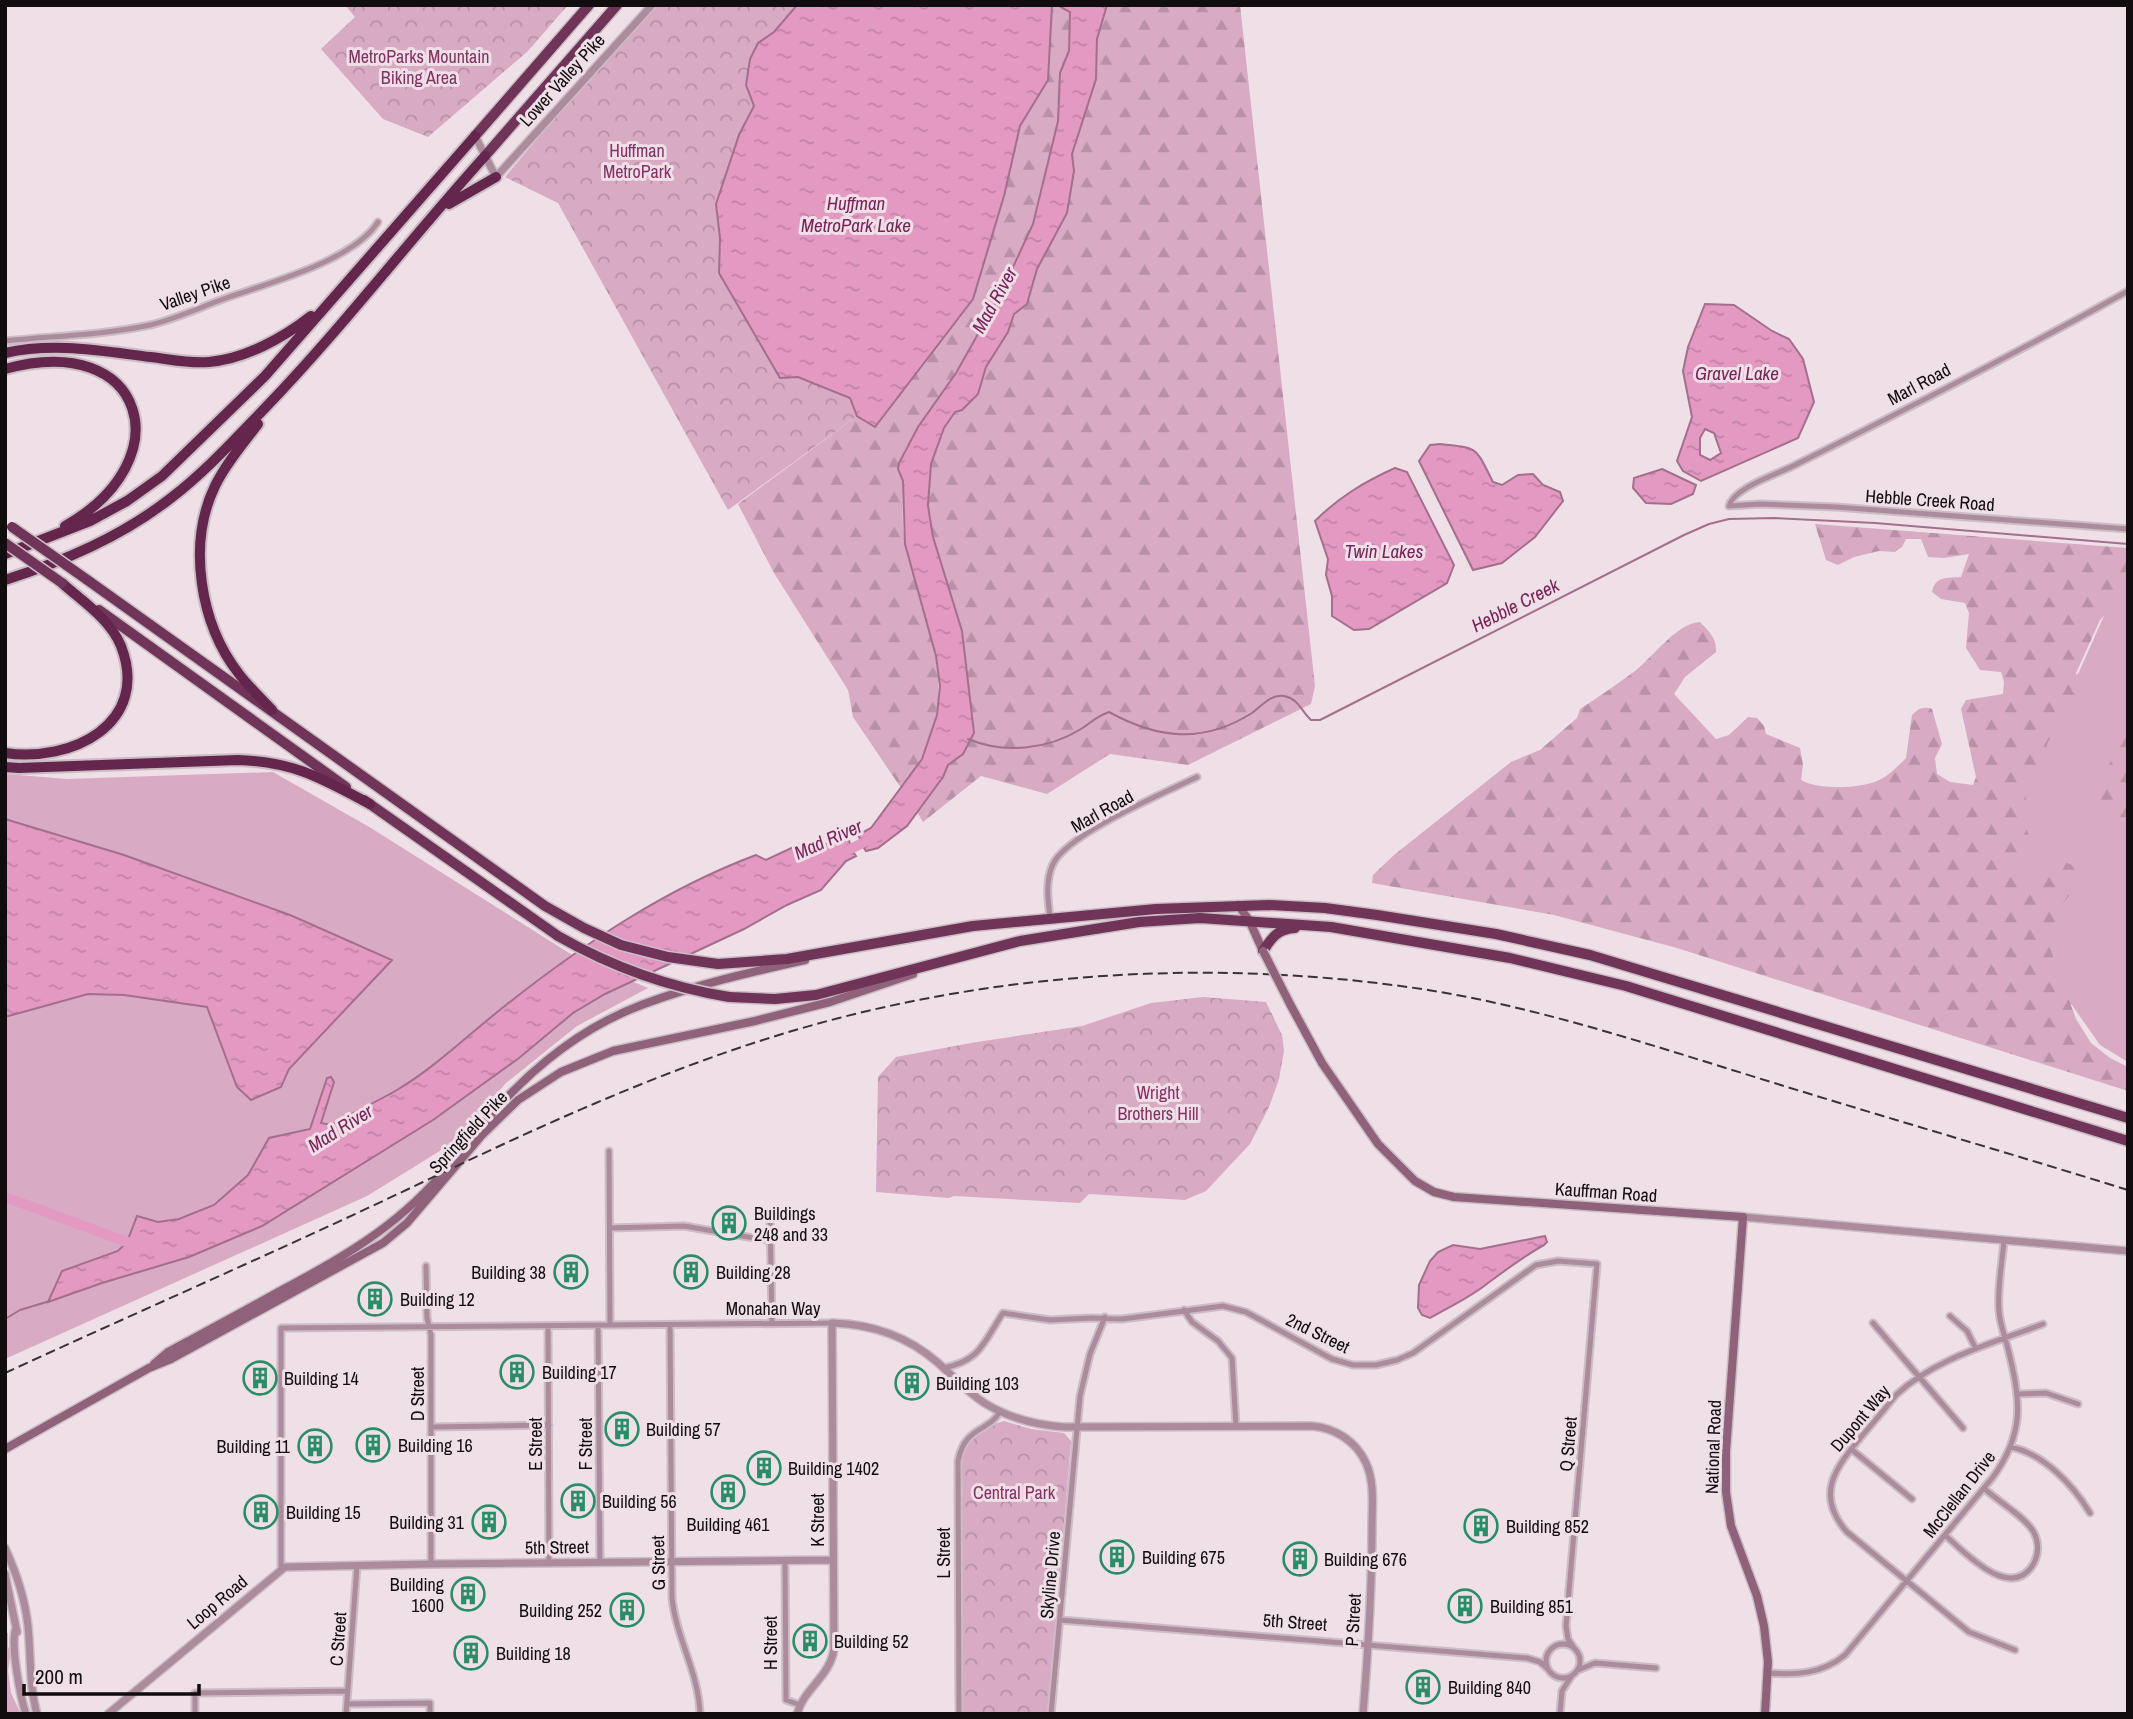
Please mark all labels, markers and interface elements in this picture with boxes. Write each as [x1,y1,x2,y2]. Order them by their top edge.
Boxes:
street label: Lower Valley Pike [514,28,610,132]
park label: MetroParks Mountain Biking Area [348,44,490,90]
park label: Huffman MetroPark [603,138,672,184]
water label: Huffman MetroPark Lake [801,190,911,238]
water label: Mad River [965,262,1023,338]
street label: Valley Pike [157,269,233,317]
street label: Marl Road [1883,357,1955,411]
water label: Gravel Lake [1695,360,1779,386]
street label: Hebble Creek Road [1864,483,1996,517]
water label: Twin Lakes [1345,538,1424,564]
water label: Hebble Creek [1467,571,1564,638]
street label: Marl Road [1066,784,1138,838]
water label: Mad River [790,812,867,865]
park label: Wright Brothers Hill [1117,1080,1199,1126]
street label: Springfield Pike [423,1085,513,1179]
water label: Mad River [303,1098,378,1158]
street label: Kauffman Road [1554,1176,1658,1208]
place label: Buildings 248 and 33 [754,1201,828,1247]
building icon: Buildings 248 and 33 [710,1204,748,1242]
building icon: Building 38 [552,1253,590,1291]
building icon: Building 28 [672,1253,710,1291]
place label: Building 38 [471,1260,546,1285]
place label: Building 28 [716,1260,791,1285]
building icon: Building 12 [356,1280,394,1318]
place label: Building 12 [400,1287,475,1312]
street label: Monahan Way [726,1296,821,1321]
street label: 2nd Street [1282,1307,1354,1359]
building icon: Building 17 [498,1353,536,1391]
building icon: Building 14 [241,1359,279,1397]
place label: Building 17 [542,1360,617,1385]
building icon: Building 103 [893,1364,931,1402]
place label: Building 14 [284,1366,359,1391]
street label: D Street [405,1367,430,1421]
place label: Building 103 [936,1371,1019,1396]
street label: Dupont Way [1824,1379,1896,1457]
street label: National Road [1699,1399,1727,1495]
building icon: Building 57 [603,1410,641,1448]
street label: Q Street [1553,1416,1583,1472]
street label: E Street [523,1417,548,1471]
place label: Building 57 [646,1417,721,1442]
street label: F Street [573,1418,598,1470]
building icon: Building 16 [354,1426,392,1464]
building icon: Building 11 [296,1427,334,1465]
place label: Building 16 [398,1433,473,1458]
place label: Building 11 [216,1434,291,1459]
street label: McClellan Drive [1917,1445,2001,1543]
building icon: Building 1402 [745,1449,783,1487]
place label: Building 1402 [788,1456,879,1481]
building icon: Building 461 [709,1473,747,1511]
park label: Central Park [973,1480,1056,1505]
building icon: Building 56 [559,1482,597,1520]
place label: Building 56 [602,1489,677,1514]
building icon: Building 15 [242,1493,280,1531]
street label: K Street [805,1493,830,1547]
place label: Building 15 [286,1500,361,1525]
building icon: Building 31 [470,1503,508,1541]
building icon: Building 852 [1462,1507,1500,1545]
place label: Building 31 [389,1510,465,1535]
place label: Building 461 [687,1512,770,1537]
place label: Building 852 [1506,1514,1589,1539]
street label: L Street [931,1527,956,1579]
street label: Skyline Drive [1034,1530,1066,1620]
street label: 5th Street [525,1534,589,1560]
street label: G Street [645,1535,671,1591]
building icon: Building 675 [1098,1538,1136,1576]
building icon: Building 676 [1281,1540,1319,1578]
place label: Building 675 [1142,1545,1225,1570]
place label: Building 676 [1324,1547,1407,1572]
street label: Loop Road [181,1569,253,1635]
place label: Building 1600 [390,1572,445,1618]
building icon: Building 1600 [449,1575,487,1613]
building icon: Building 851 [1446,1587,1484,1625]
building icon: Building 252 [608,1591,646,1629]
street label: P Street [1339,1593,1367,1647]
place label: Building 851 [1490,1594,1574,1619]
place label: Building 252 [519,1598,602,1623]
street label: 5th Street [1262,1607,1328,1637]
street label: C Street [324,1611,352,1667]
street label: H Street [758,1616,783,1670]
building icon: Building 52 [791,1622,829,1660]
place label: Building 52 [834,1629,909,1654]
building icon: Building 18 [452,1634,490,1672]
place label: Building 18 [496,1641,571,1666]
scale bar [24,1652,200,1696]
text: 200 m [35,1662,83,1691]
building icon: Building 840 [1404,1668,1442,1706]
place label: Building 840 [1448,1675,1531,1700]

